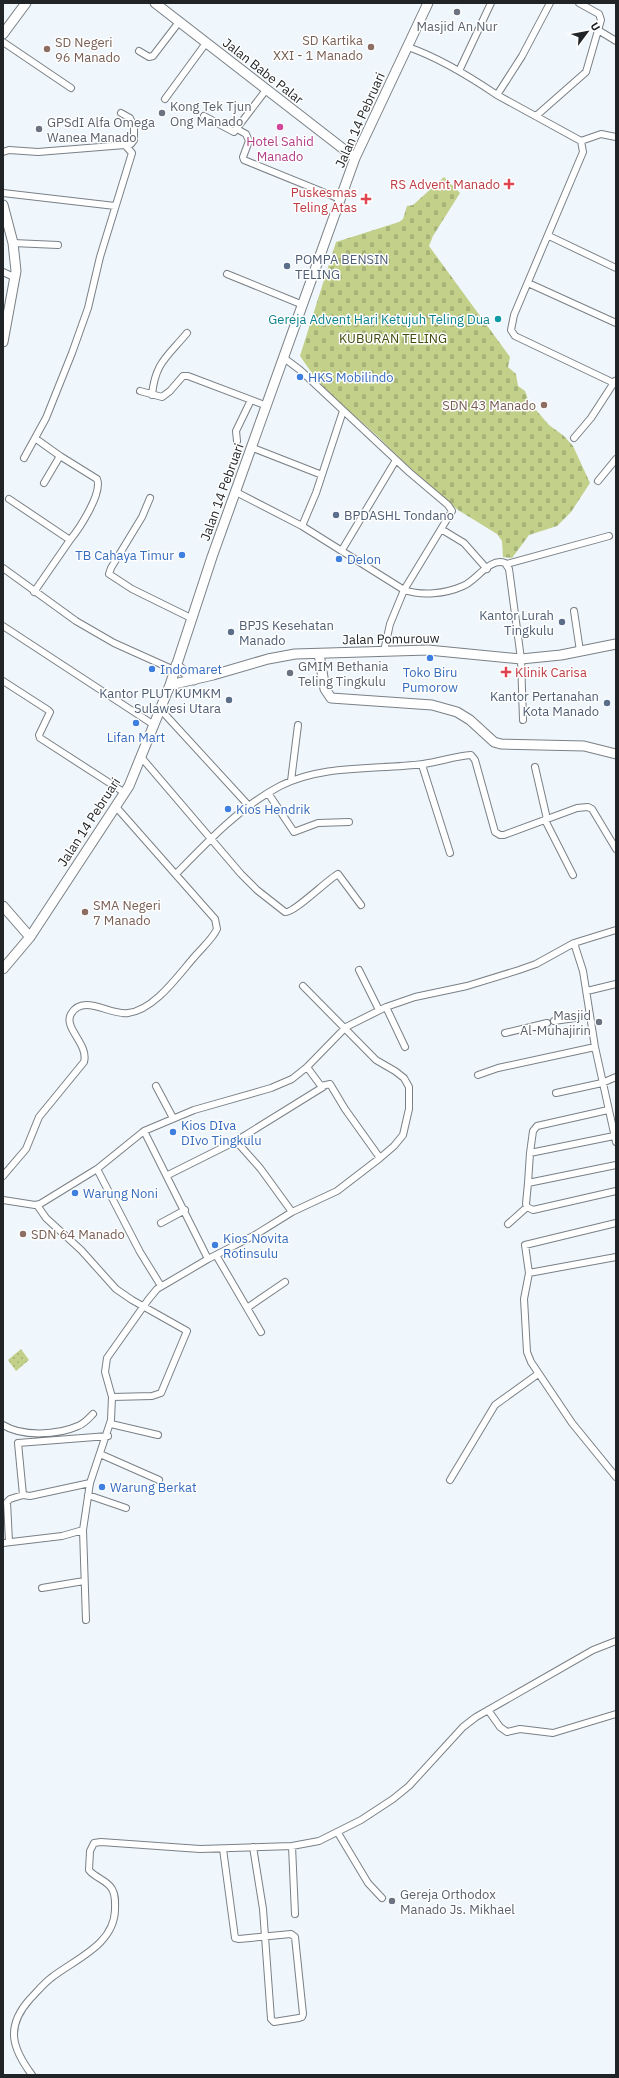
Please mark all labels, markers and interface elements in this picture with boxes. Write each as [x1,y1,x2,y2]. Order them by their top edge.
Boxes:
marker: Masjid An Nur [452,7,462,17]
north arrow [567,12,607,52]
place label: Masjid An Nur [416,18,498,35]
text: U [588,20,603,34]
place label: SD Kartika XXI - 1 Manado [273,32,363,64]
place label: SD Negeri 96 Manado [55,34,120,66]
street label: Jalan Babe Palar [219,34,307,108]
marker: SD Kartika XXI - 1 Manado [366,42,376,52]
marker: SD Negeri 96 Manado [42,44,52,54]
street label: Jalan 14 Pebruari [331,70,389,170]
place label: Kong Tek Tjun Ong Manado [170,98,252,130]
marker: Kong Tek Tjun Ong Manado [157,108,167,118]
place label: GPSdI Alfa Omega Wanea Manado [47,114,155,146]
marker: Hotel Sahid Manado [275,122,285,132]
marker: GPSdI Alfa Omega Wanea Manado [34,124,44,134]
place label: Hotel Sahid Manado [246,133,314,165]
place label: RS Advent Manado [390,176,500,193]
marker: RS Advent Manado [503,178,515,190]
place label: Puskesmas Teling Atas [291,184,357,216]
marker: Puskesmas Teling Atas [360,193,372,205]
place label: POMPA BENSIN TELING [295,251,389,283]
marker: POMPA BENSIN TELING [282,261,292,271]
place label: Gereja Advent Hari Ketujuh Teling Dua [268,311,490,328]
marker: Gereja Advent Hari Ketujuh Teling Dua [493,314,503,324]
park label: KUBURAN TELING [339,330,447,347]
place label: HKS Mobilindo [308,369,394,386]
marker: HKS Mobilindo [295,372,305,382]
place label: SDN 43 Manado [442,397,536,414]
marker: SDN 43 Manado [539,400,549,410]
street label: Jalan 14 Pebruari [196,441,248,543]
place label: BPDASHL Tondano [344,507,454,524]
marker: BPDASHL Tondano [331,510,341,520]
place label: TB Cahaya Timur [75,547,174,564]
marker: TB Cahaya Timur [177,550,187,560]
place label: Delon [347,551,381,568]
marker: Delon [334,554,344,564]
place label: Kantor Lurah Tingkulu [479,607,554,639]
place label: BPJS Kesehatan Manado [239,617,334,649]
marker: Kantor Lurah Tingkulu [557,617,567,627]
marker: BPJS Kesehatan Manado [226,627,236,637]
street label: Jalan Pomurouw [342,630,440,648]
marker: Toko Biru Pumorow [425,653,435,663]
place label: GMIM Bethania Teling Tingkulu [298,658,389,690]
place label: Indomaret [160,661,222,678]
marker: Indomaret [147,664,157,674]
place label: Toko Biru Pumorow [402,664,458,696]
place label: Klinik Carisa [515,664,587,681]
marker: Klinik Carisa [500,666,512,678]
marker: GMIM Bethania Teling Tingkulu [285,668,295,678]
place label: Kantor PLUT KUMKM Sulawesi Utara [99,685,221,717]
place label: Kantor Pertanahan Kota Manado [490,688,599,720]
marker: Kantor PLUT KUMKM Sulawesi Utara [224,695,234,705]
marker: Kantor Pertanahan Kota Manado [602,698,612,708]
marker: Lifan Mart [131,718,141,728]
place label: Lifan Mart [107,729,165,746]
street label: Jalan 14 Pebruari [54,774,124,870]
place label: Kios Hendrik [236,801,310,818]
marker: Kios Hendrik [223,804,233,814]
place label: SMA Negeri 7 Manado [93,897,161,929]
marker: SMA Negeri 7 Manado [80,907,90,917]
place label: Masjid Al-Muhajirin [520,1007,591,1039]
marker: Masjid Al-Muhajirin [594,1017,604,1027]
place label: Kios DIva DIvo Tingkulu [181,1117,262,1149]
marker: Kios DIva DIvo Tingkulu [168,1127,178,1137]
place label: Warung Noni [83,1185,158,1202]
marker: Warung Noni [70,1188,80,1198]
place label: SDN 64 Manado [31,1226,125,1243]
marker: SDN 64 Manado [18,1229,28,1239]
place label: Kios Novita Rotinsulu [223,1230,289,1262]
marker: Kios Novita Rotinsulu [210,1240,220,1250]
place label: Warung Berkat [110,1479,197,1496]
marker: Warung Berkat [97,1482,107,1492]
place label: Gereja Orthodox Manado Js. Mikhael [400,1886,515,1918]
marker: Gereja Orthodox Manado Js. Mikhael [387,1896,397,1906]

